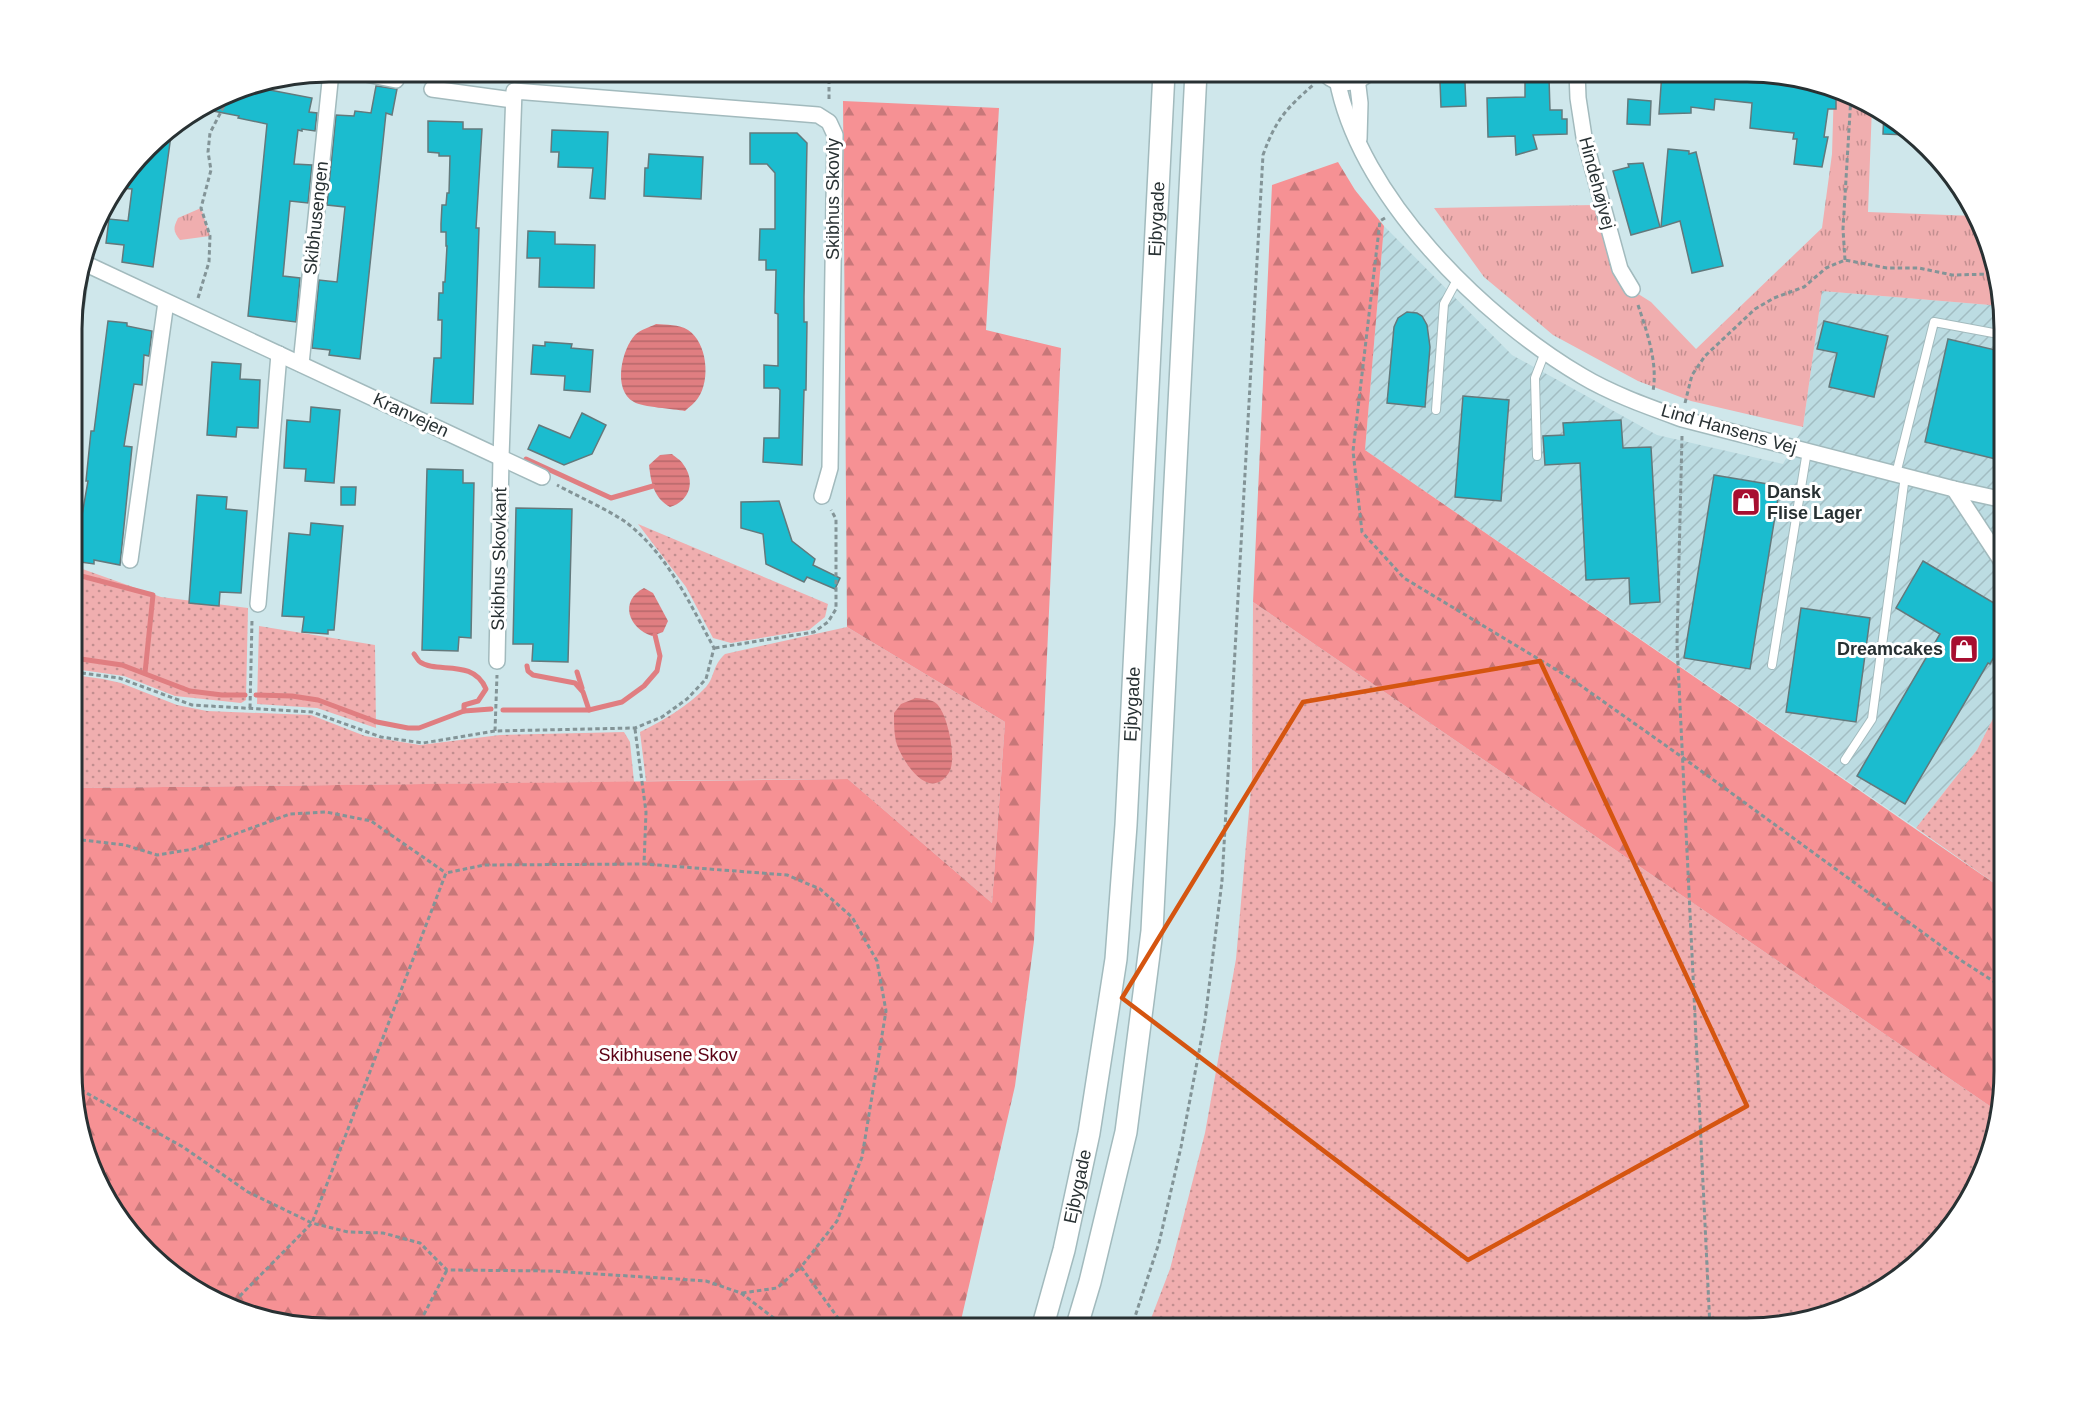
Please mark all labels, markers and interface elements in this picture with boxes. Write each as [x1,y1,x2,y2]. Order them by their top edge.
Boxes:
street label: Hindehøjvej [1575,135,1619,231]
street label: Skibhus Skovly [823,138,843,260]
street label: Skibhusengen [300,160,332,276]
street label: Ejbygade [1145,181,1168,257]
street label: Kranvejen [370,389,452,441]
street label: Lind Hansens Vej [1659,400,1799,458]
place label: Dansk Flise Lager [1767,482,1862,523]
shop icon: Dansk Flise Lager [1730,486,1762,518]
street label: Skibhus Skovkant [488,487,510,631]
shop icon: Dreamcakes [1948,633,1980,665]
place label: Dreamcakes [1837,639,1943,659]
street label: Ejbygade [1120,666,1144,742]
park label: Skibhusene Skov [598,1045,738,1065]
street label: Ejbygade [1060,1148,1095,1225]

